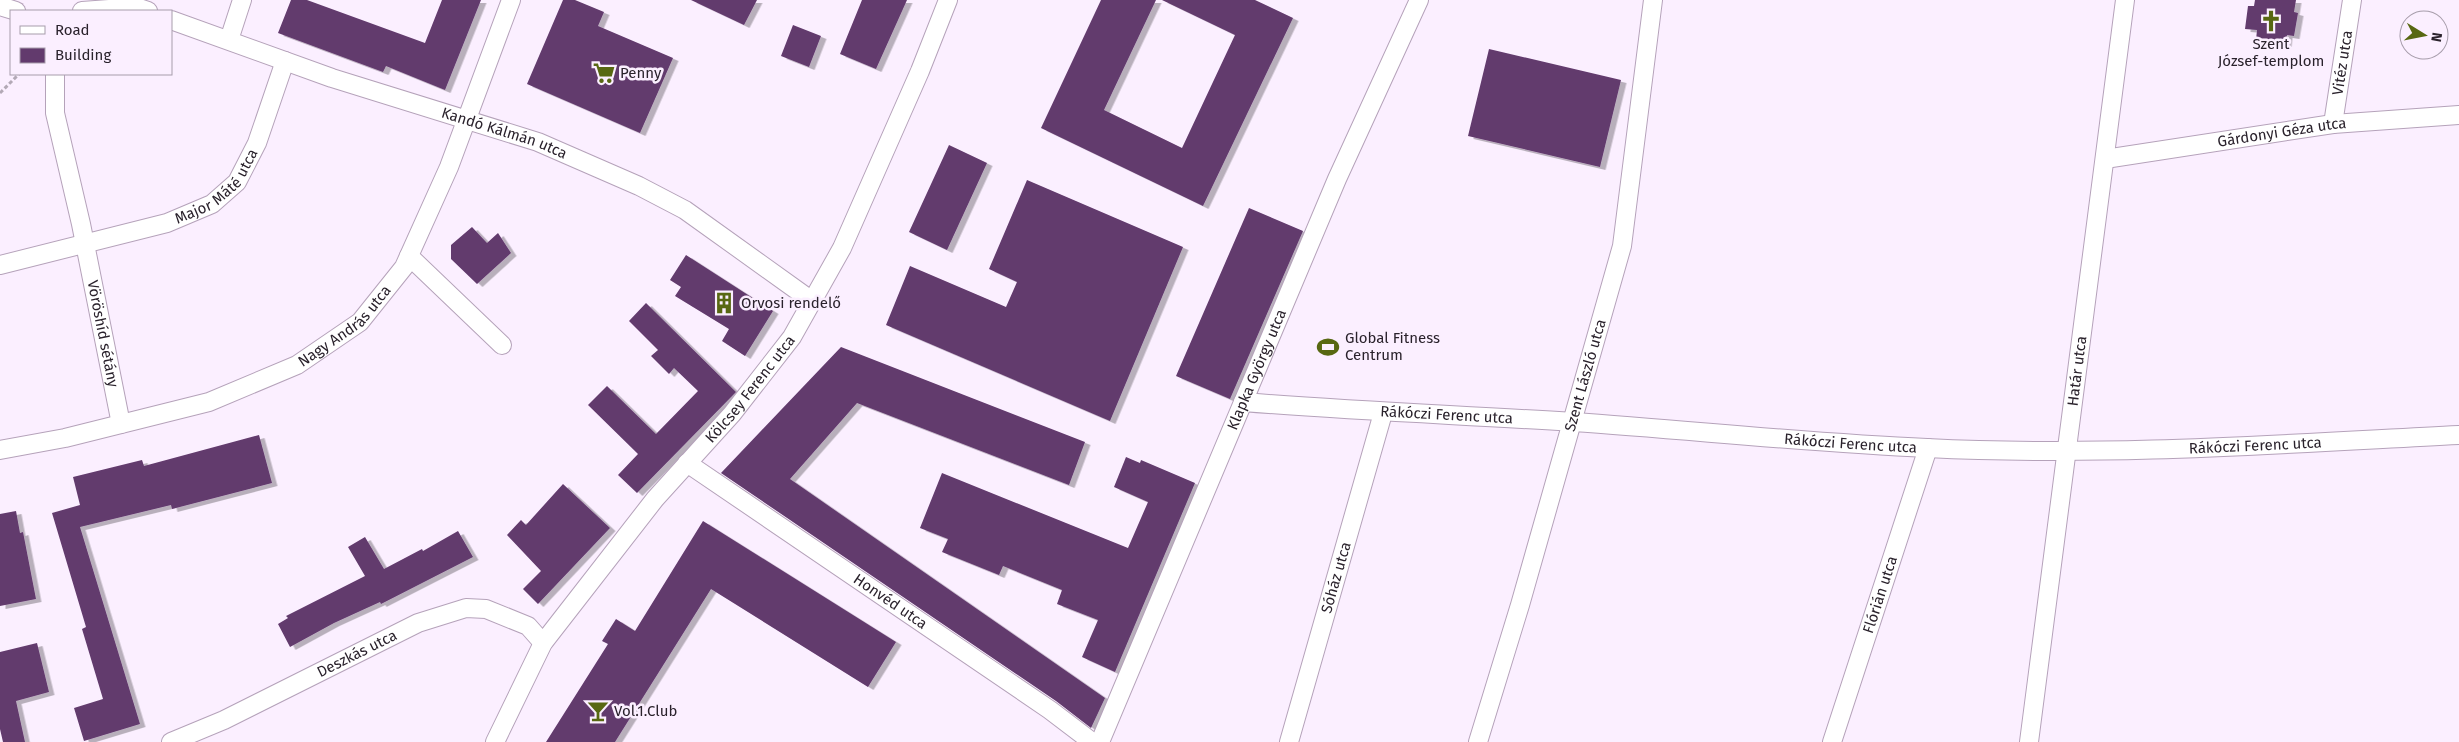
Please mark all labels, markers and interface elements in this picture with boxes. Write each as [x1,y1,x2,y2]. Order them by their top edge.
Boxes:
church icon: Szent József-templom [2258,8,2284,34]
legend [10,10,172,75]
north arrow [2399,10,2449,60]
text: Road [55,21,90,39]
street label: Vitéz utca [2329,29,2356,96]
text: N [2427,31,2445,43]
place label: Szent József-templom [2218,35,2324,70]
text: Building [55,46,111,64]
supermarket icon: Penny [591,60,617,86]
place label: Penny [620,64,662,82]
street label: Kandó Kálmán utca [439,104,570,163]
street label: Gárdonyi Géza utca [2216,114,2347,151]
street label: Major Máté utca [172,146,261,228]
street label: Vöröshíd sétány [83,279,123,389]
street label: Nagy András utca [295,282,395,371]
building icon: Orvosi rendelő [711,290,737,316]
place label: Orvosi rendelő [741,294,841,312]
street label: Klapka György utca [1223,307,1290,433]
street label: Szent László utca [1561,317,1610,434]
place label: Global Fitness Centrum [1345,329,1440,364]
street label: Kölcsey Ferenc utca [701,332,799,446]
sports icon: Global Fitness Centrum [1315,334,1341,360]
street label: Határ utca [2064,335,2090,407]
street label: Rákóczi Ferenc utca [1380,402,1513,427]
street label: Rákóczi Ferenc utca [1784,430,1917,457]
street label: Rákóczi Ferenc utca [2188,433,2322,457]
street label: Sóház utca [1317,540,1355,615]
street label: Flórián utca [1859,554,1901,636]
street label: Honvéd utca [850,570,931,633]
street label: Deszkás utca [314,626,400,681]
bar icon: Vol.1.Club [585,698,611,724]
place label: Vol.1.Club [614,702,677,720]

